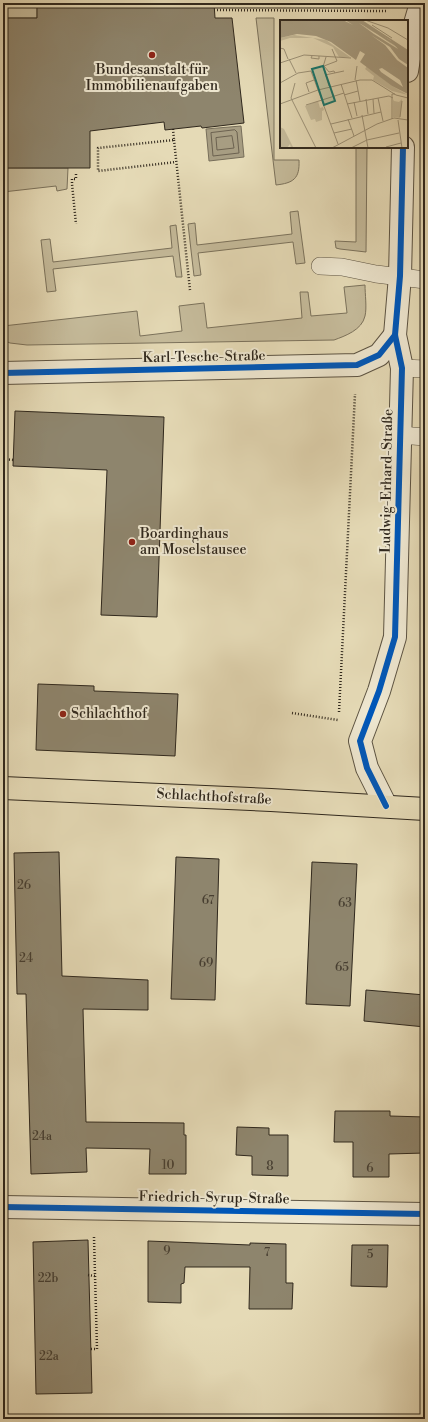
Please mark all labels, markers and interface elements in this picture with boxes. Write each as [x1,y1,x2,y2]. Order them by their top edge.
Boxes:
inset map [280,20,408,148]
marker: Bundesanstalt für Immobilienaufgaben [147,50,157,60]
place label: Bundesanstalt für Immobilienaufgaben [86,61,219,95]
street label: Karl-Tesche-Straße [142,347,266,367]
street label: Ludwig-Erhard-Straße [377,409,397,553]
place label: Boardinghaus am Moselstausee [139,525,247,559]
marker: Boardinghaus am Moselstausee [127,537,137,547]
place label: Schlachthof [71,705,148,723]
marker: Schlachthof [58,709,68,719]
street label: Schlachthofstraße [156,785,272,809]
house number: 26 [17,878,31,893]
house number: 67 [202,893,214,908]
house number: 63 [338,896,352,911]
house number: 24 [19,951,33,966]
house number: 69 [199,956,213,971]
house number: 65 [335,960,349,975]
house number: 24a [32,1129,53,1144]
house number: 10 [162,1158,174,1173]
house number: 8 [266,1159,274,1174]
house number: 6 [366,1161,374,1176]
street label: Friedrich-Syrup-Straße [138,1188,290,1208]
house number: 9 [163,1244,171,1259]
house number: 7 [264,1245,270,1260]
house number: 5 [367,1247,374,1262]
house number: 22b [38,1271,58,1286]
house number: 22a [39,1349,60,1364]

